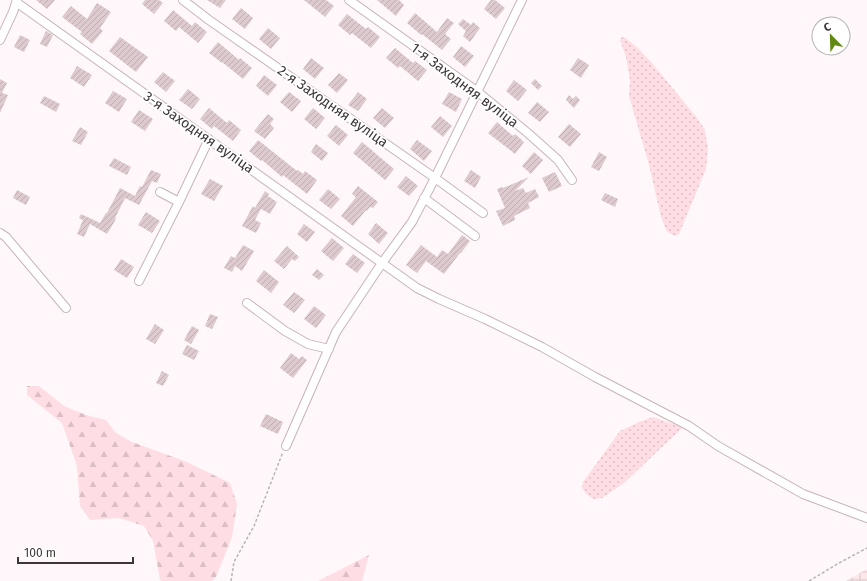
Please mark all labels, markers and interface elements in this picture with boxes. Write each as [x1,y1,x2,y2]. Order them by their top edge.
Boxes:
north arrow [811,16,851,56]
text: С [822,20,833,34]
street label: 1-я Заходняя вуліца [408,39,522,131]
street label: 2-я Заходняя вуліца [274,62,391,151]
street label: 3-я Заходняя вуліца [140,88,257,177]
scale bar [18,539,133,565]
text: 100 m [24,546,56,560]

